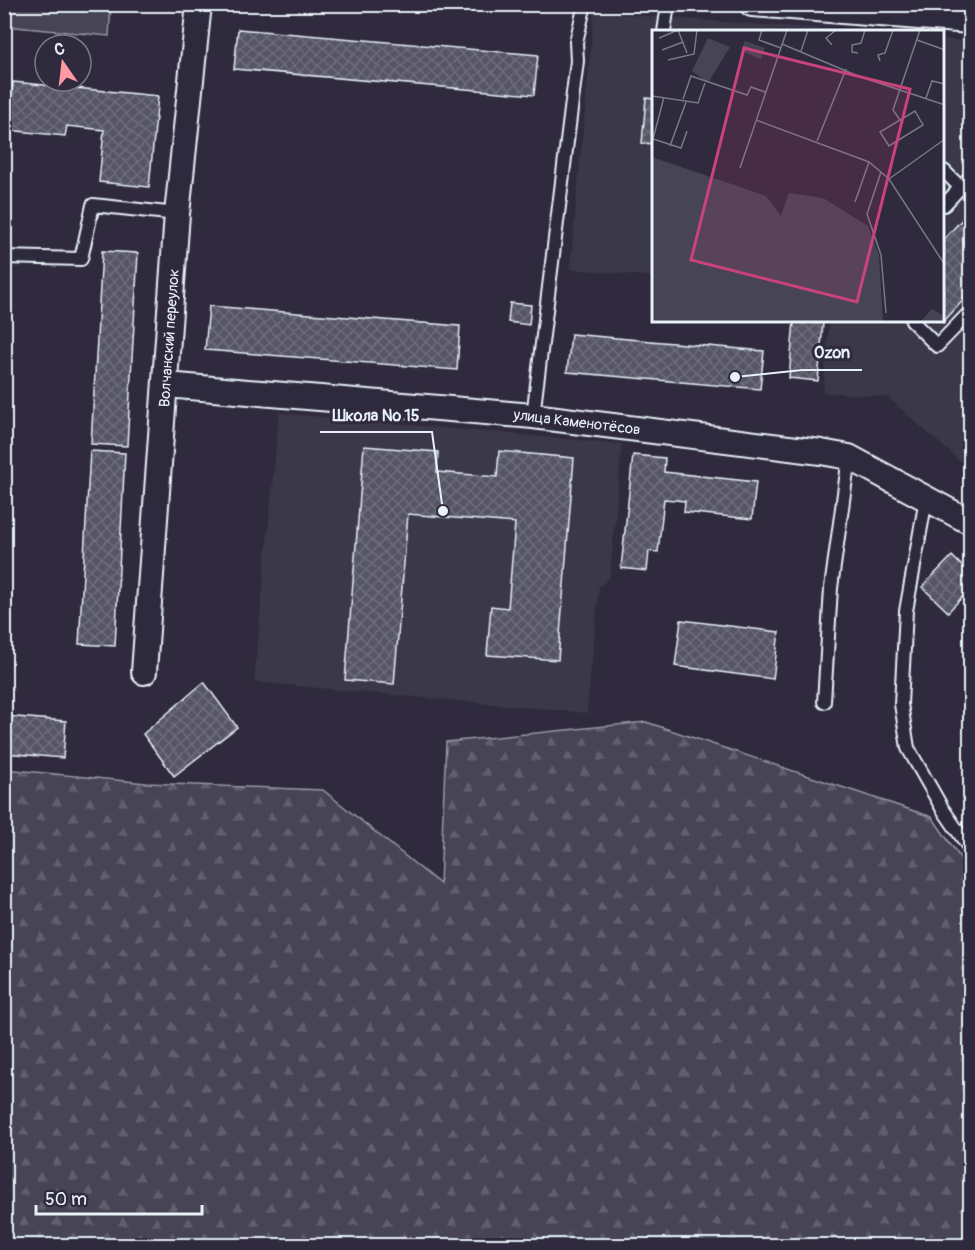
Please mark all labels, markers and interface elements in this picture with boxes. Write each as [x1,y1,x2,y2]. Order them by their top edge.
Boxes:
inset map [652,30,945,322]
north arrow [33,33,93,93]
text: С [52,38,67,60]
street label: Волчанский переулок [155,268,184,408]
callout: Ozon [802,336,862,370]
text: Ozon [814,343,850,363]
callout: Школа № 15 [320,398,432,432]
street label: улица Каменотёсов [511,405,641,440]
text: Школа № 15 [331,406,420,426]
scale bar [36,1178,202,1216]
text: 50 m [45,1188,87,1211]

